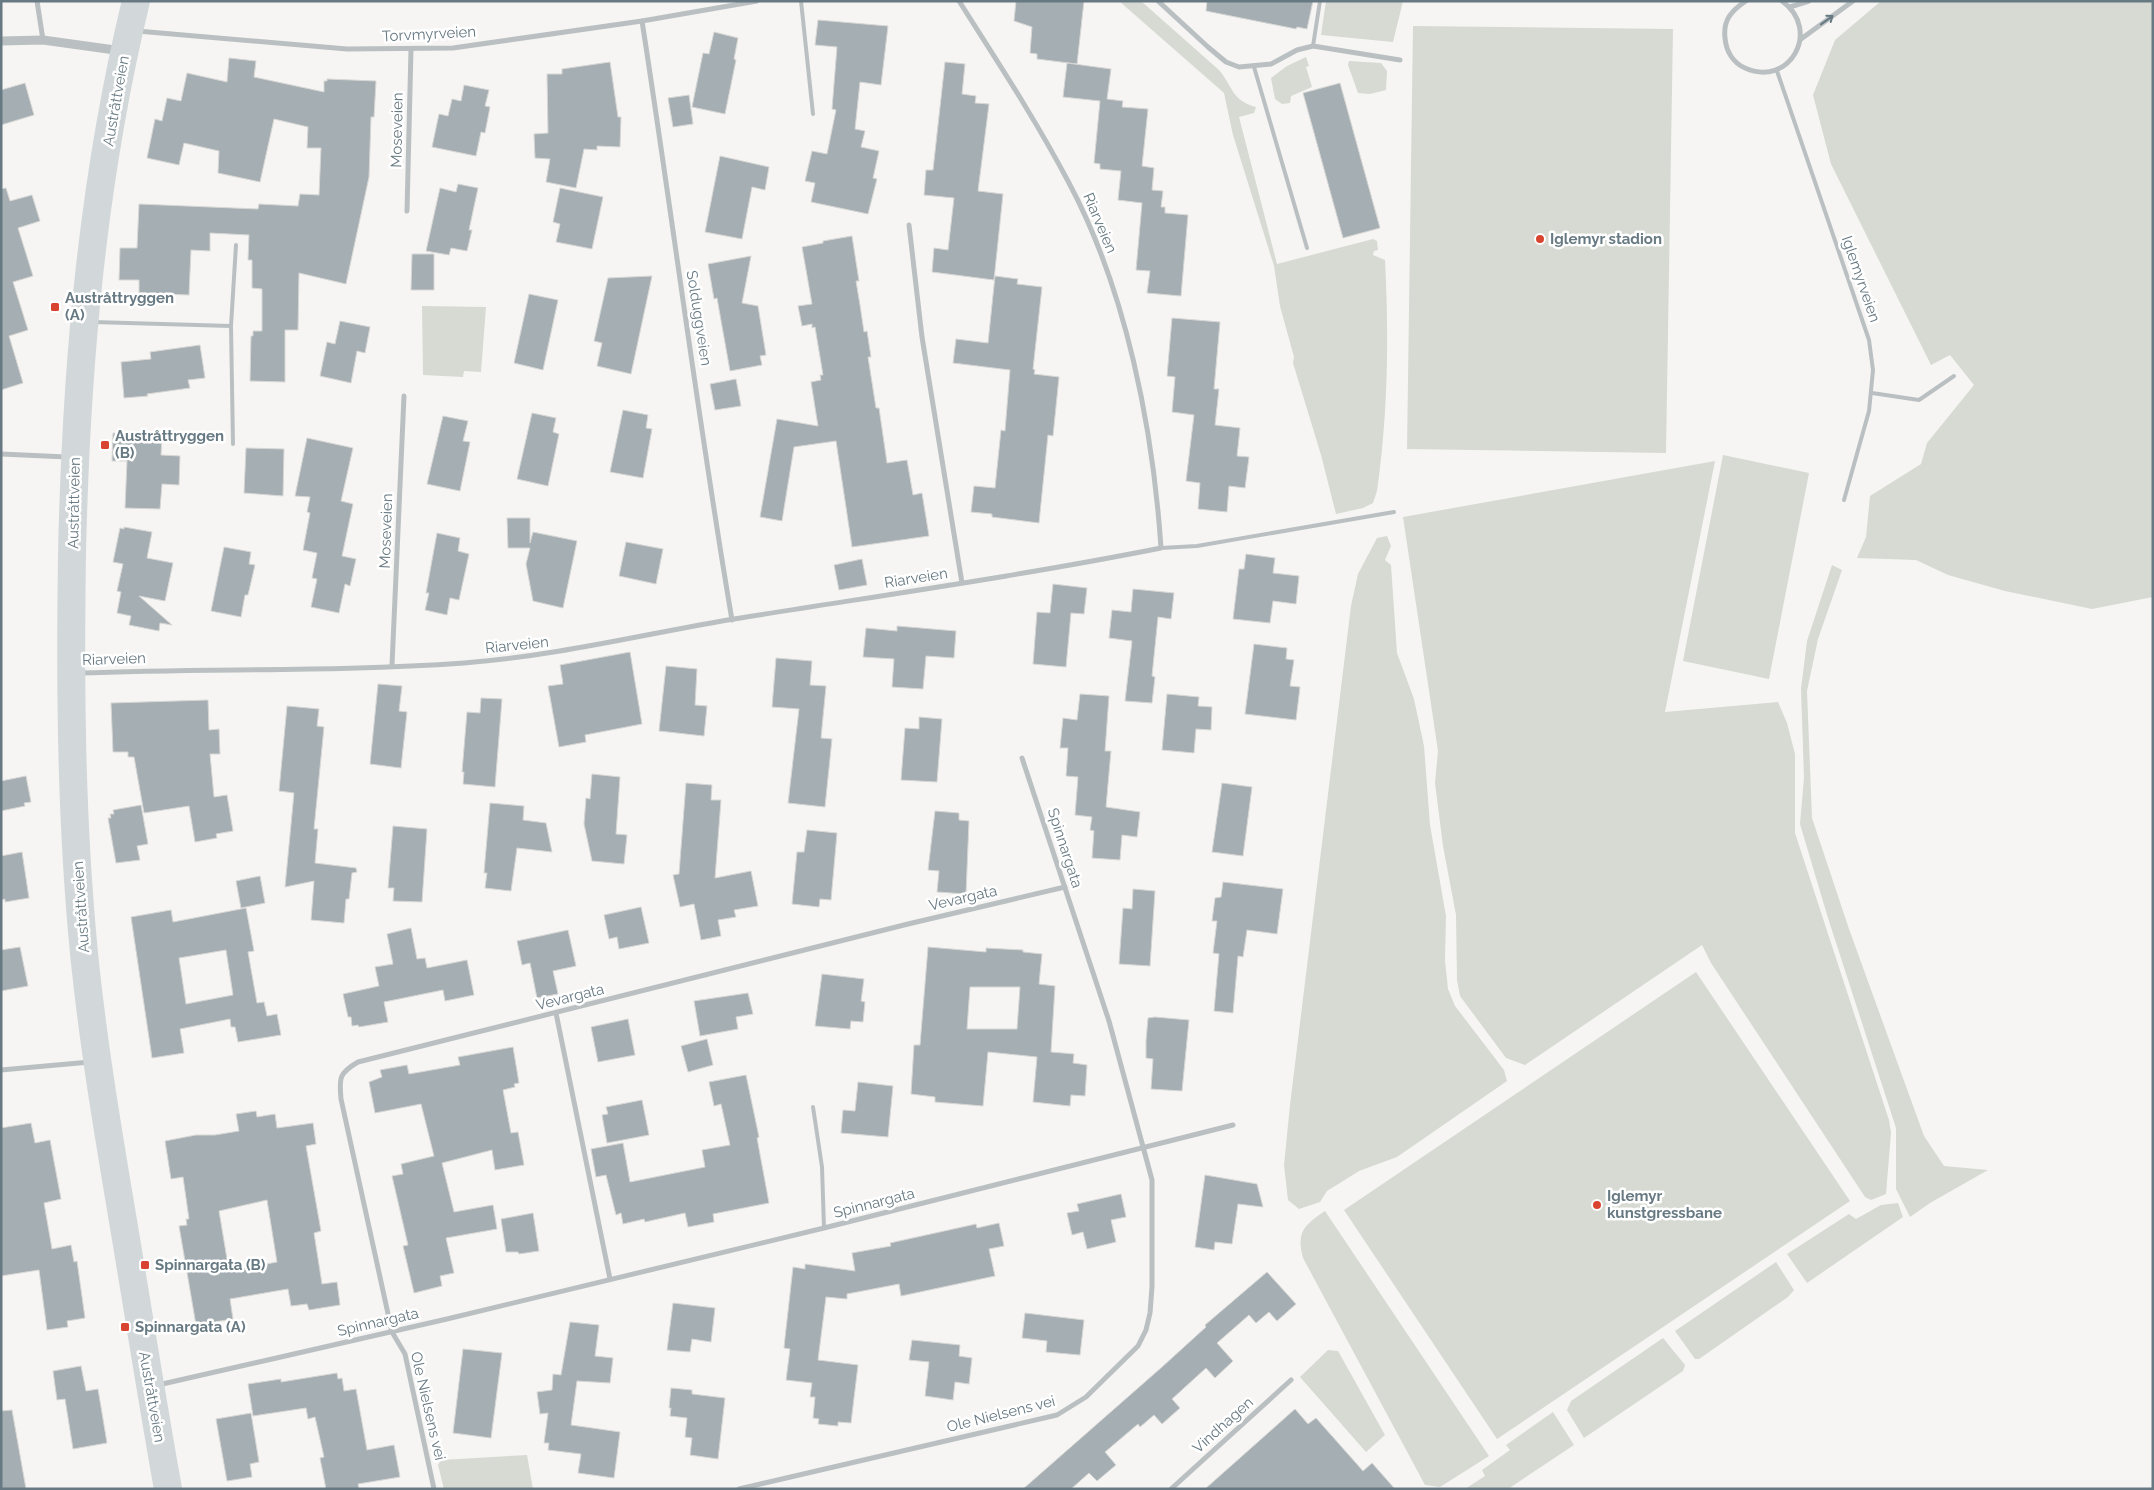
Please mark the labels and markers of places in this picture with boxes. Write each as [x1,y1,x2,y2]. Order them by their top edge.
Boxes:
place label: Iglemyr stadion [1550,230,1662,248]
marker: Iglemyr stadion [1534,233,1546,245]
place label: Austråttryggen (A) [65,289,174,324]
marker: Austråttryggen (A) [49,301,61,313]
place label: Austråttryggen (B) [115,427,224,462]
marker: Austråttryggen (B) [99,439,111,451]
place label: Iglemyr kunstgressbane [1607,1187,1722,1222]
marker: Iglemyr kunstgressbane [1591,1199,1603,1211]
place label: Spinnargata (B) [155,1256,266,1274]
marker: Spinnargata (B) [139,1259,151,1271]
place label: Spinnargata (A) [135,1318,246,1336]
marker: Spinnargata (A) [119,1321,131,1333]

